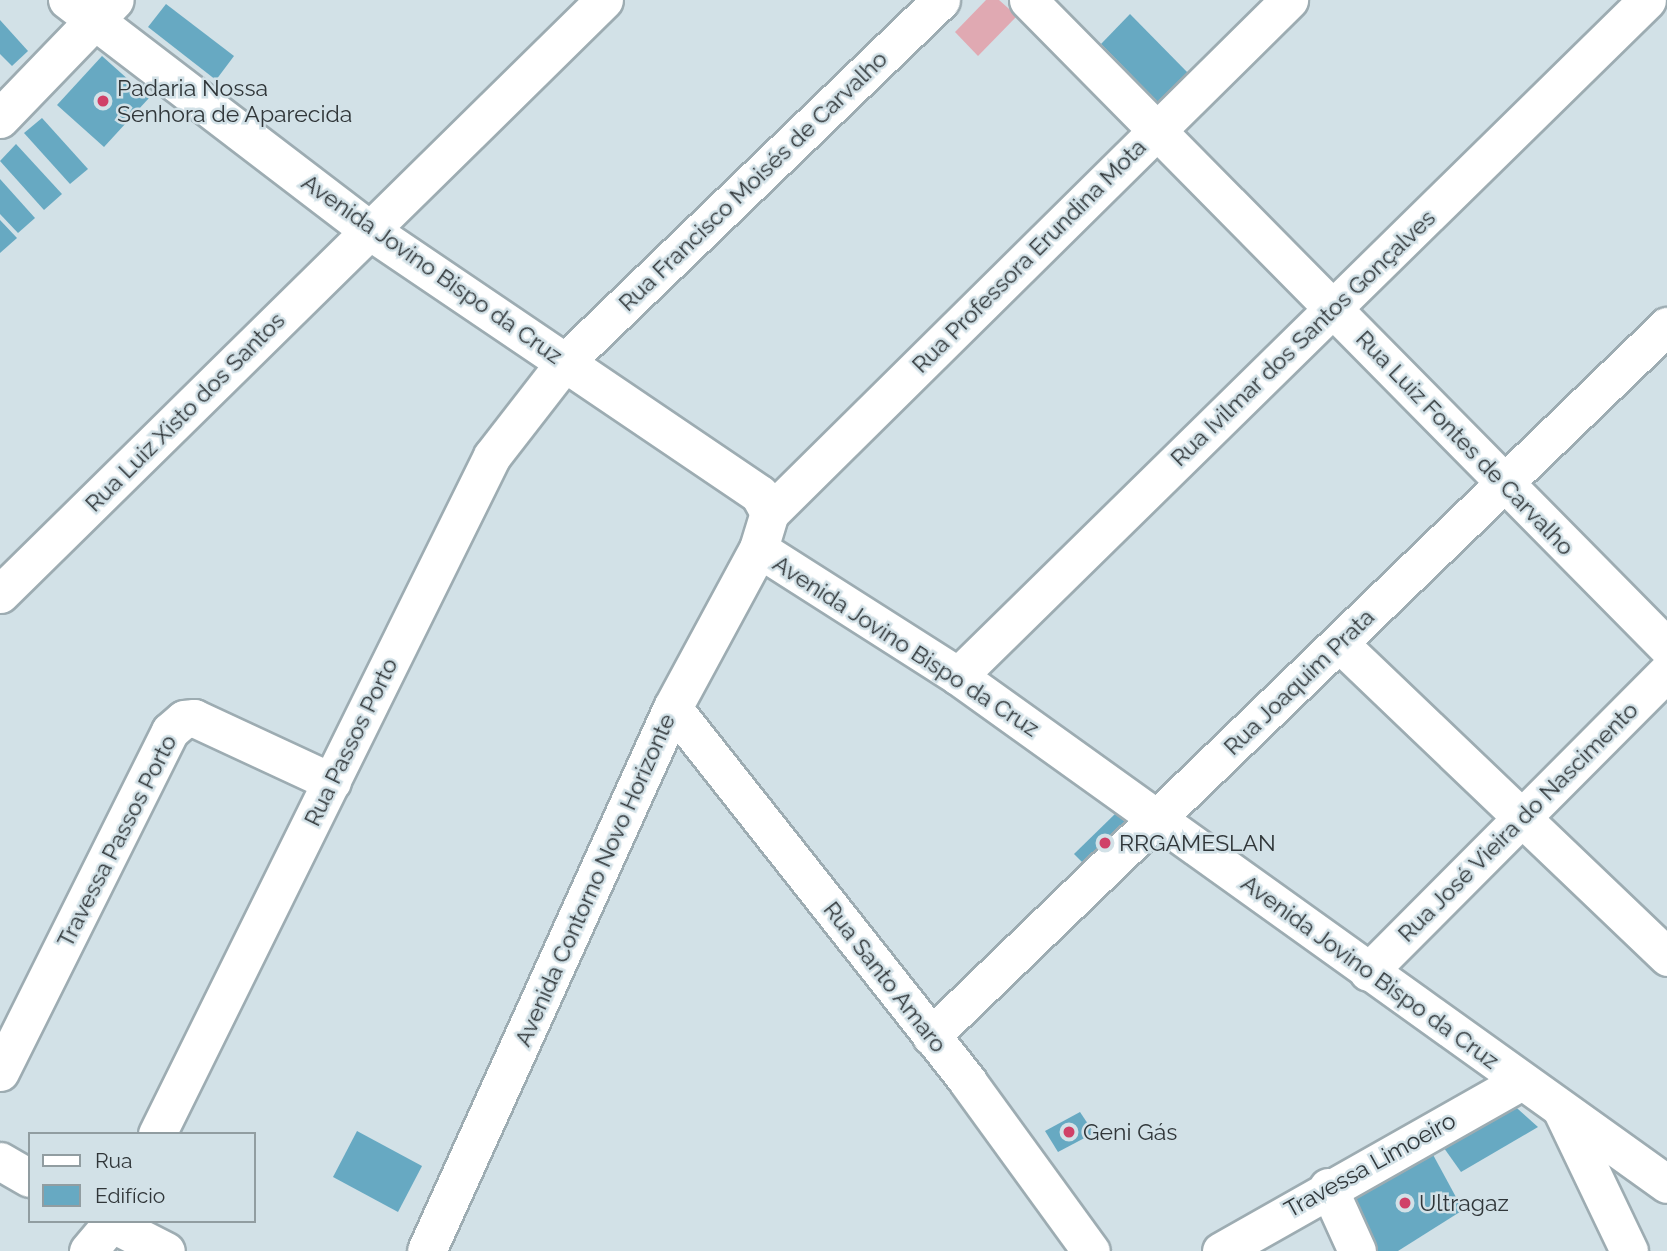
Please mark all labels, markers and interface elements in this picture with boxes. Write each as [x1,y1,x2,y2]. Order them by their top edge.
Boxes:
street label: Rua Francisco Moisés de Carvalho [613,45,893,317]
place label: Padaria Nossa Senhora de Aparecida [117,74,353,128]
marker: Padaria Nossa Senhora de Aparecida [95,93,111,109]
street label: Rua Professora Erundina Mota [906,133,1152,379]
street label: Avenida Jovino Bispo da Cruz [296,168,568,370]
street label: Rua Ivilmar dos Santos Gonçalves [1165,204,1441,472]
street label: Rua Luiz Xisto dos Santos [79,306,291,518]
street label: Rua Luiz Fontes de Carvalho [1350,325,1580,561]
street label: Avenida Jovino Bispo da Cruz [768,549,1044,743]
street label: Rua Joaquim Prata [1218,603,1380,761]
street label: Rua Passos Porto [298,653,404,831]
street label: Rua José Vieira do Nascimento [1392,696,1644,948]
street label: Avenida Contorno Novo Horizonte [509,709,681,1051]
street label: Travessa Passos Porto [51,730,183,952]
place label: RRGAMESLAN [1119,829,1276,857]
marker: RRGAMESLAN [1097,835,1113,851]
street label: Avenida Jovino Bispo da Cruz [1236,869,1504,1075]
street label: Rua Santo Amaro [817,896,953,1058]
street label: Travessa Limoeiro [1280,1107,1460,1223]
place label: Geni Gás [1083,1118,1177,1146]
marker: Geni Gás [1061,1124,1077,1140]
legend [28,1132,256,1223]
text: Rua [95,1148,132,1173]
text: Edifício [95,1183,165,1208]
place label: Ultragaz [1419,1189,1509,1217]
marker: Ultragaz [1397,1195,1413,1211]

